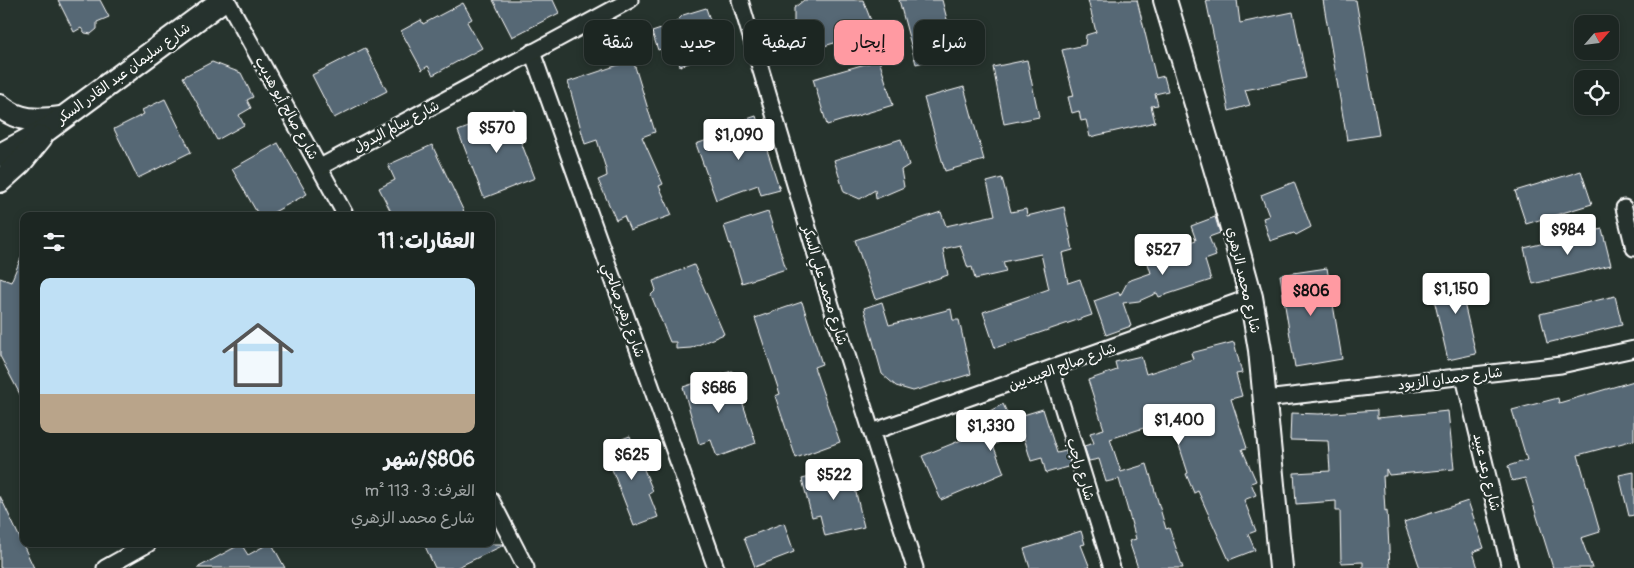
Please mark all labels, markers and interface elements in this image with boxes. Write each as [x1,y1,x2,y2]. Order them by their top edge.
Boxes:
north arrow [1574,15,1619,60]
map controls [1574,15,1619,115]
street label: شارع سليمان عبد القادر السكر [52,19,194,129]
chip: شقة [584,20,652,65]
chip: جديد [662,20,734,65]
chip: تصفية [744,20,824,65]
chip: إيجار [834,20,904,65]
chip: شراء [914,20,985,65]
street label: شارع صالح أبو هديب [250,54,322,163]
button: locate [1574,70,1619,115]
street label: شارع سالم البدول [350,97,443,158]
pin: $570 [467,112,527,154]
text: $570 [479,118,515,138]
pin: $1,090 [698,119,780,161]
text: $1,090 [714,125,764,145]
pin: $984 [1538,214,1598,256]
text: $984 [1551,220,1585,240]
street label: شارع محمد علي السكر [794,222,851,348]
street label: شارع محمد الزهري [1221,225,1264,335]
icon: filters [40,228,68,256]
text: العقارات: 11 [378,228,475,255]
pin: $527 [1133,234,1193,276]
text: $527 [1146,240,1180,260]
street label: شارع زهير صالحي [595,261,649,361]
pin: $1,150 [1415,272,1497,315]
pin: $806 [1281,274,1341,317]
text: $1,150 [1434,279,1478,299]
text: $806 [1293,281,1329,301]
icon: home [213,310,303,400]
street label: شارع صالح العبيديين [1006,339,1119,395]
street label: شارع حمدان الزيود [1397,364,1504,394]
pin: $686 [689,372,749,414]
text: $686 [701,378,737,398]
pin: $1,400 [1138,404,1220,446]
pin: $1,330 [950,410,1032,452]
text: $1,400 [1154,410,1204,430]
text: $1,330 [967,416,1015,436]
street label: شارع رعد عبيد [1468,431,1504,513]
street label: شارع راجب [1062,436,1098,503]
pin: $625 [602,438,662,481]
text: $625 [614,445,650,465]
text: $806/شهر [384,446,475,473]
pin: $522 [804,458,864,501]
text: $522 [816,465,852,485]
text: الغرف: 3 · 113 m² [365,481,475,501]
text: شارع محمد الزهري [351,508,475,528]

